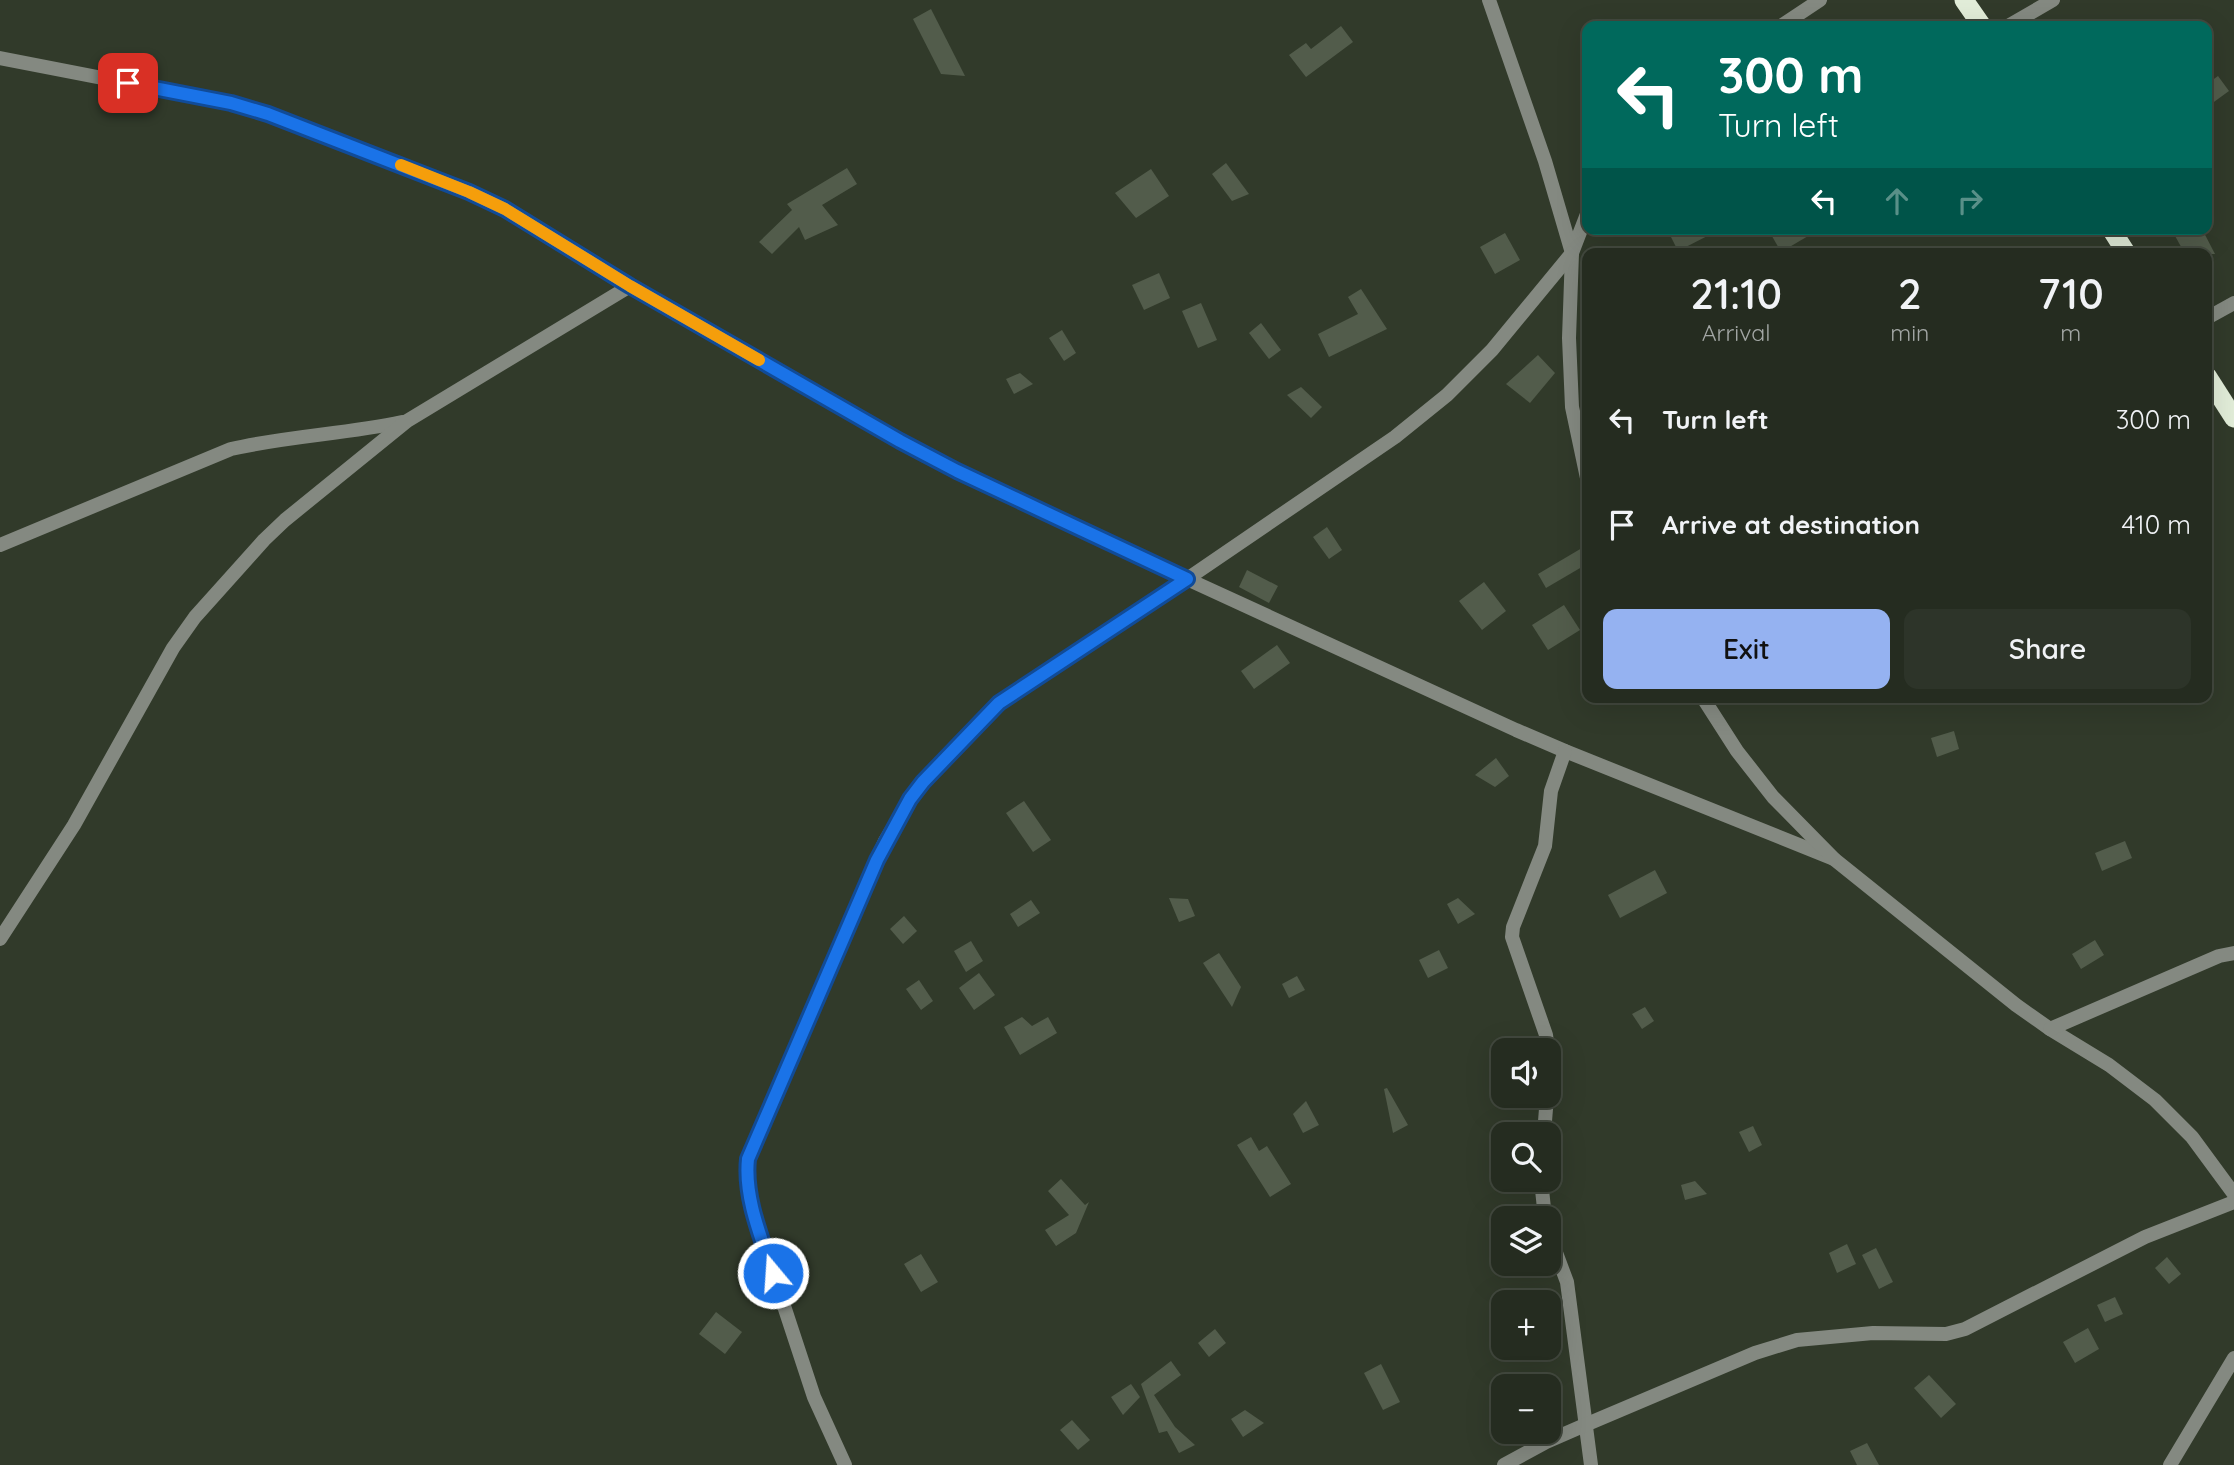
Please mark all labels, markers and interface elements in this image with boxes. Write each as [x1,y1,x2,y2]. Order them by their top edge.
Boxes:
text: 300 m [1718,44,1863,105]
icon: left [1603,49,1694,140]
pin [98,53,158,113]
icon: arrive [109,64,147,102]
text: Turn left [1718,105,1839,145]
icon: left [1805,182,1843,220]
icon: ahead [1878,182,1916,220]
icon: right [1951,182,1989,220]
text: 21:10 [1690,267,1782,320]
text: 2 [1898,267,1922,320]
text: 710 [2038,267,2104,320]
text: Arrival [1702,318,1771,347]
text: min [1890,318,1929,347]
text: m [2060,318,2081,347]
icon: left [1603,401,1641,439]
text: Turn left [1662,403,1769,436]
text: 300 m [2116,403,2191,436]
icon: arrive [1603,506,1641,544]
text: Arrive at destination [1662,508,1920,541]
text: 410 m [2122,508,2191,541]
button: Exit [1603,609,1890,689]
button: Share [1904,609,2191,689]
map controls [1491,1038,1561,1444]
button: sound [1491,1038,1561,1108]
button: search [1491,1122,1561,1192]
button: layers [1491,1206,1561,1276]
position arrow [736,1236,810,1310]
button: + [1491,1290,1561,1360]
button: − [1491,1374,1561,1444]

